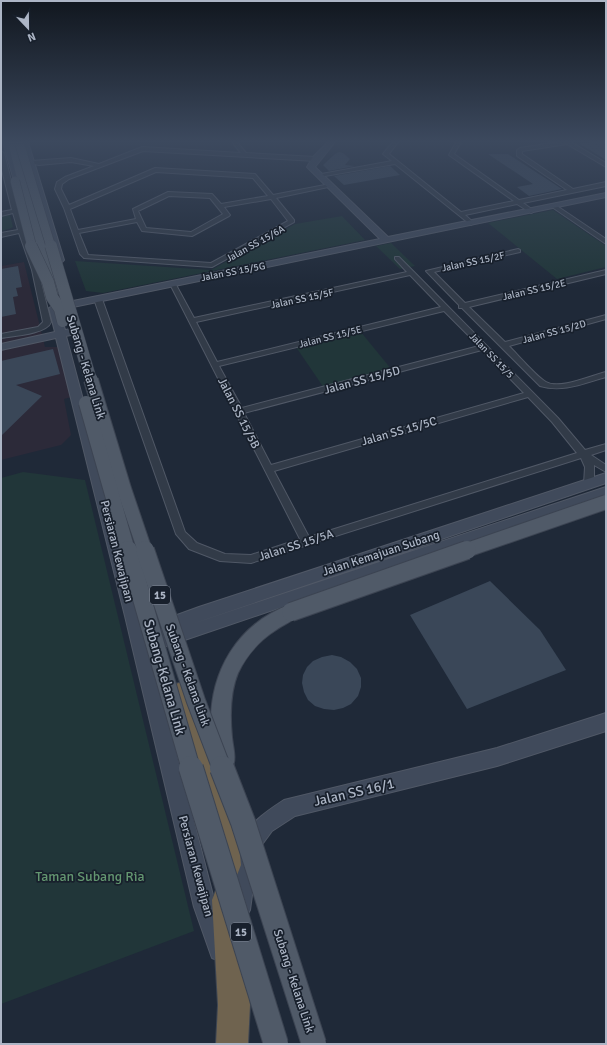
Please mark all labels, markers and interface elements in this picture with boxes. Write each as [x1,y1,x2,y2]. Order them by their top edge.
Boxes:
north arrow [8,8,48,48]
text: N [26,29,38,44]
street label: Jalan SS 15/6A [224,223,287,265]
street label: Jalan SS 15/2F [441,249,506,274]
street label: Jalan SS 15/5G [200,260,266,284]
street label: Jalan SS 15/2E [502,277,567,303]
street label: Jalan SS 15/5F [270,286,335,311]
street label: Subang - Kelana Link [63,313,108,421]
street label: Jalan SS 15/2D [521,318,587,346]
street label: Jalan SS 15/5E [298,323,363,351]
street label: Jalan SS 15/5 [467,330,516,381]
street label: Jalan SS 15/5D [322,363,402,398]
street label: Jalan SS 15/5B [214,375,263,451]
street label: Jalan SS 15/5C [360,414,439,449]
street label: Persiaran Kewajipan [97,499,136,603]
street label: Jalan SS 15/5A [257,526,336,565]
street label: Jalan Kemajuan Subang [321,527,442,580]
road number: 15 [150,586,170,604]
street label: Subang-Kelana Link [140,617,189,737]
street label: Subang - Kelana Link [162,622,213,728]
street label: Jalan SS 16/1 [312,775,396,810]
street label: Persiaran Kewajipan [175,814,216,918]
park label: Taman Subang Ria [35,868,145,885]
road number: 15 [231,923,251,941]
street label: Subang - Kelana Link [270,928,317,1035]

